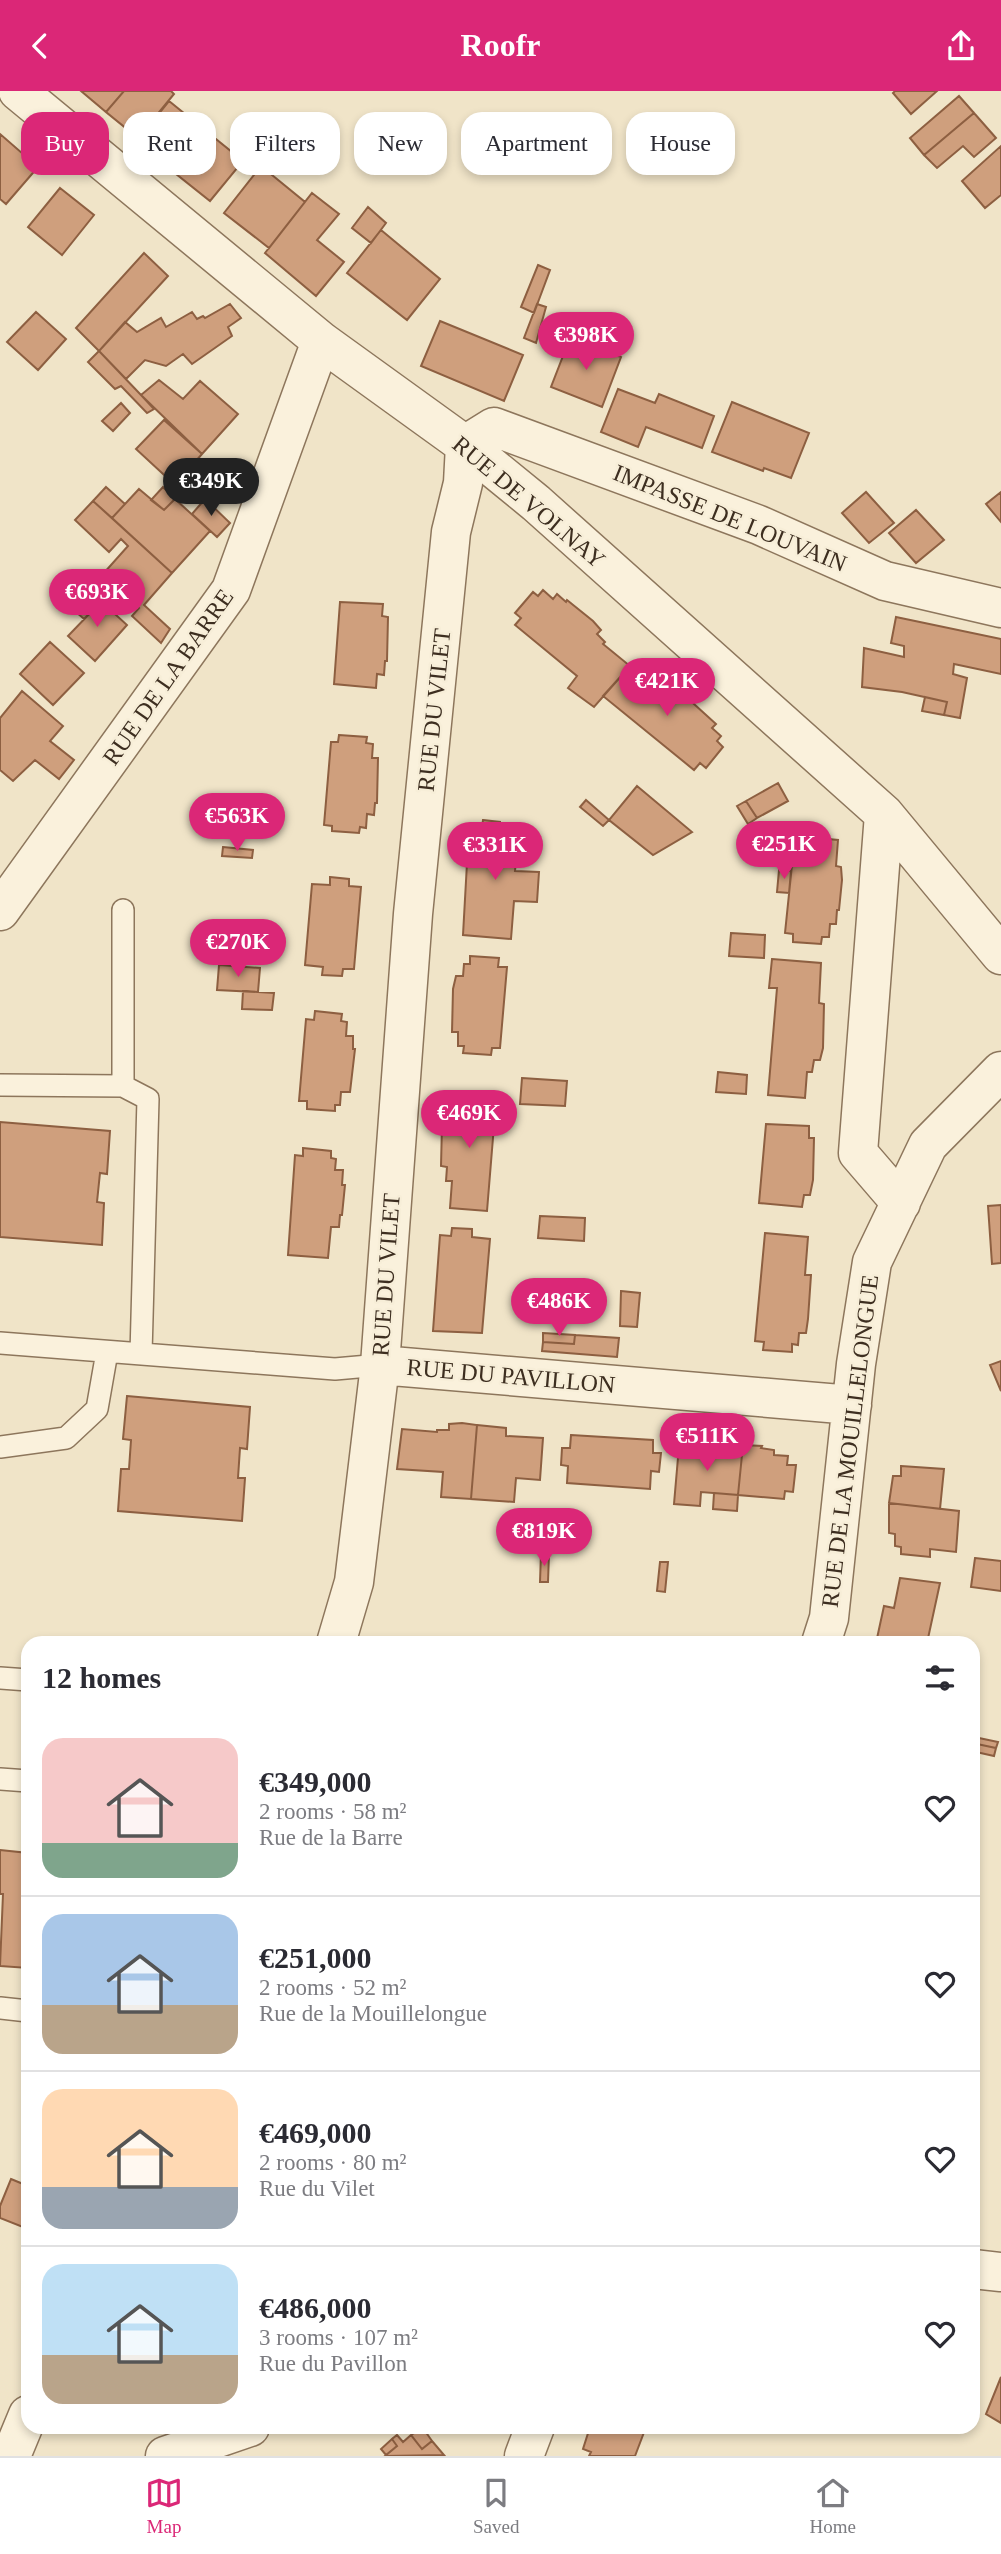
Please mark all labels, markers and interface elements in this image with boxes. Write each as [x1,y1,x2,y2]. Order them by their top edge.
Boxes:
icon: back [21,27,59,65]
text: Roofr [461,27,540,63]
icon: share [942,27,980,65]
chip: Buy [21,112,109,175]
chip: Rent [123,112,216,175]
chip: Filters [230,112,340,175]
chip: New [354,112,447,175]
chip: Apartment [461,112,612,175]
chip: House [626,112,735,175]
pin: €398K [537,313,635,372]
text: €398K [554,322,618,347]
street label: RUE DE VOLNAY [448,431,610,573]
pin: €349K [162,459,260,518]
street label: IMPASSE DE LOUVAIN [610,459,850,577]
text: €349K [179,468,243,493]
pin: €693K [48,569,146,629]
text: €693K [65,579,129,604]
street label: RUE DE LA BARRE [98,584,238,770]
street label: RUE DU VILET [413,627,456,793]
pin: €421K [618,659,716,718]
text: €421K [635,668,699,693]
pin: €563K [188,793,286,853]
text: €563K [205,803,269,828]
pin: €251K [735,821,833,881]
pin: €331K [446,823,544,882]
text: €251K [752,831,816,856]
text: €331K [463,832,527,857]
pin: €270K [189,919,287,979]
text: €270K [206,929,270,954]
pin: €469K [420,1091,518,1150]
text: €469K [437,1100,501,1125]
street label: RUE DU VILET [367,1192,405,1357]
street label: RUE DE LA MOUILLELONGUE [817,1273,883,1609]
pin: €486K [510,1279,608,1338]
text: €486K [527,1288,591,1313]
street label: RUE DU PAVILLON [406,1354,616,1398]
pin: €511K [658,1413,756,1473]
text: €511K [676,1423,738,1448]
pin: €819K [495,1509,593,1568]
text: €819K [512,1518,576,1543]
icon: filters [921,1659,959,1697]
text: 12 homes [42,1661,161,1694]
text: €349,000 [259,1765,372,1798]
icon: home [98,1766,182,1850]
icon: heart [921,1789,959,1827]
text: 2 rooms · 58 m² [259,1799,406,1824]
text: Rue de la Barre [259,1825,403,1850]
text: €251,000 [259,1941,372,1974]
icon: home [98,1942,182,2026]
icon: heart [921,1965,959,2003]
text: 2 rooms · 52 m² [259,1975,406,2000]
text: Rue de la Mouillelongue [259,2001,487,2026]
text: €469,000 [259,2116,372,2149]
icon: home [98,2117,182,2201]
icon: heart [921,2140,959,2178]
text: 2 rooms · 80 m² [259,2150,406,2175]
text: Rue du Vilet [259,2176,375,2201]
text: €486,000 [259,2291,372,2324]
icon: home [98,2292,182,2376]
icon: heart [921,2315,959,2353]
text: 3 rooms · 107 m² [259,2325,418,2350]
text: Rue du Pavillon [259,2351,407,2376]
tab: Map [145,2474,183,2538]
tab: Saved [473,2474,519,2538]
tab: Home [810,2474,856,2538]

